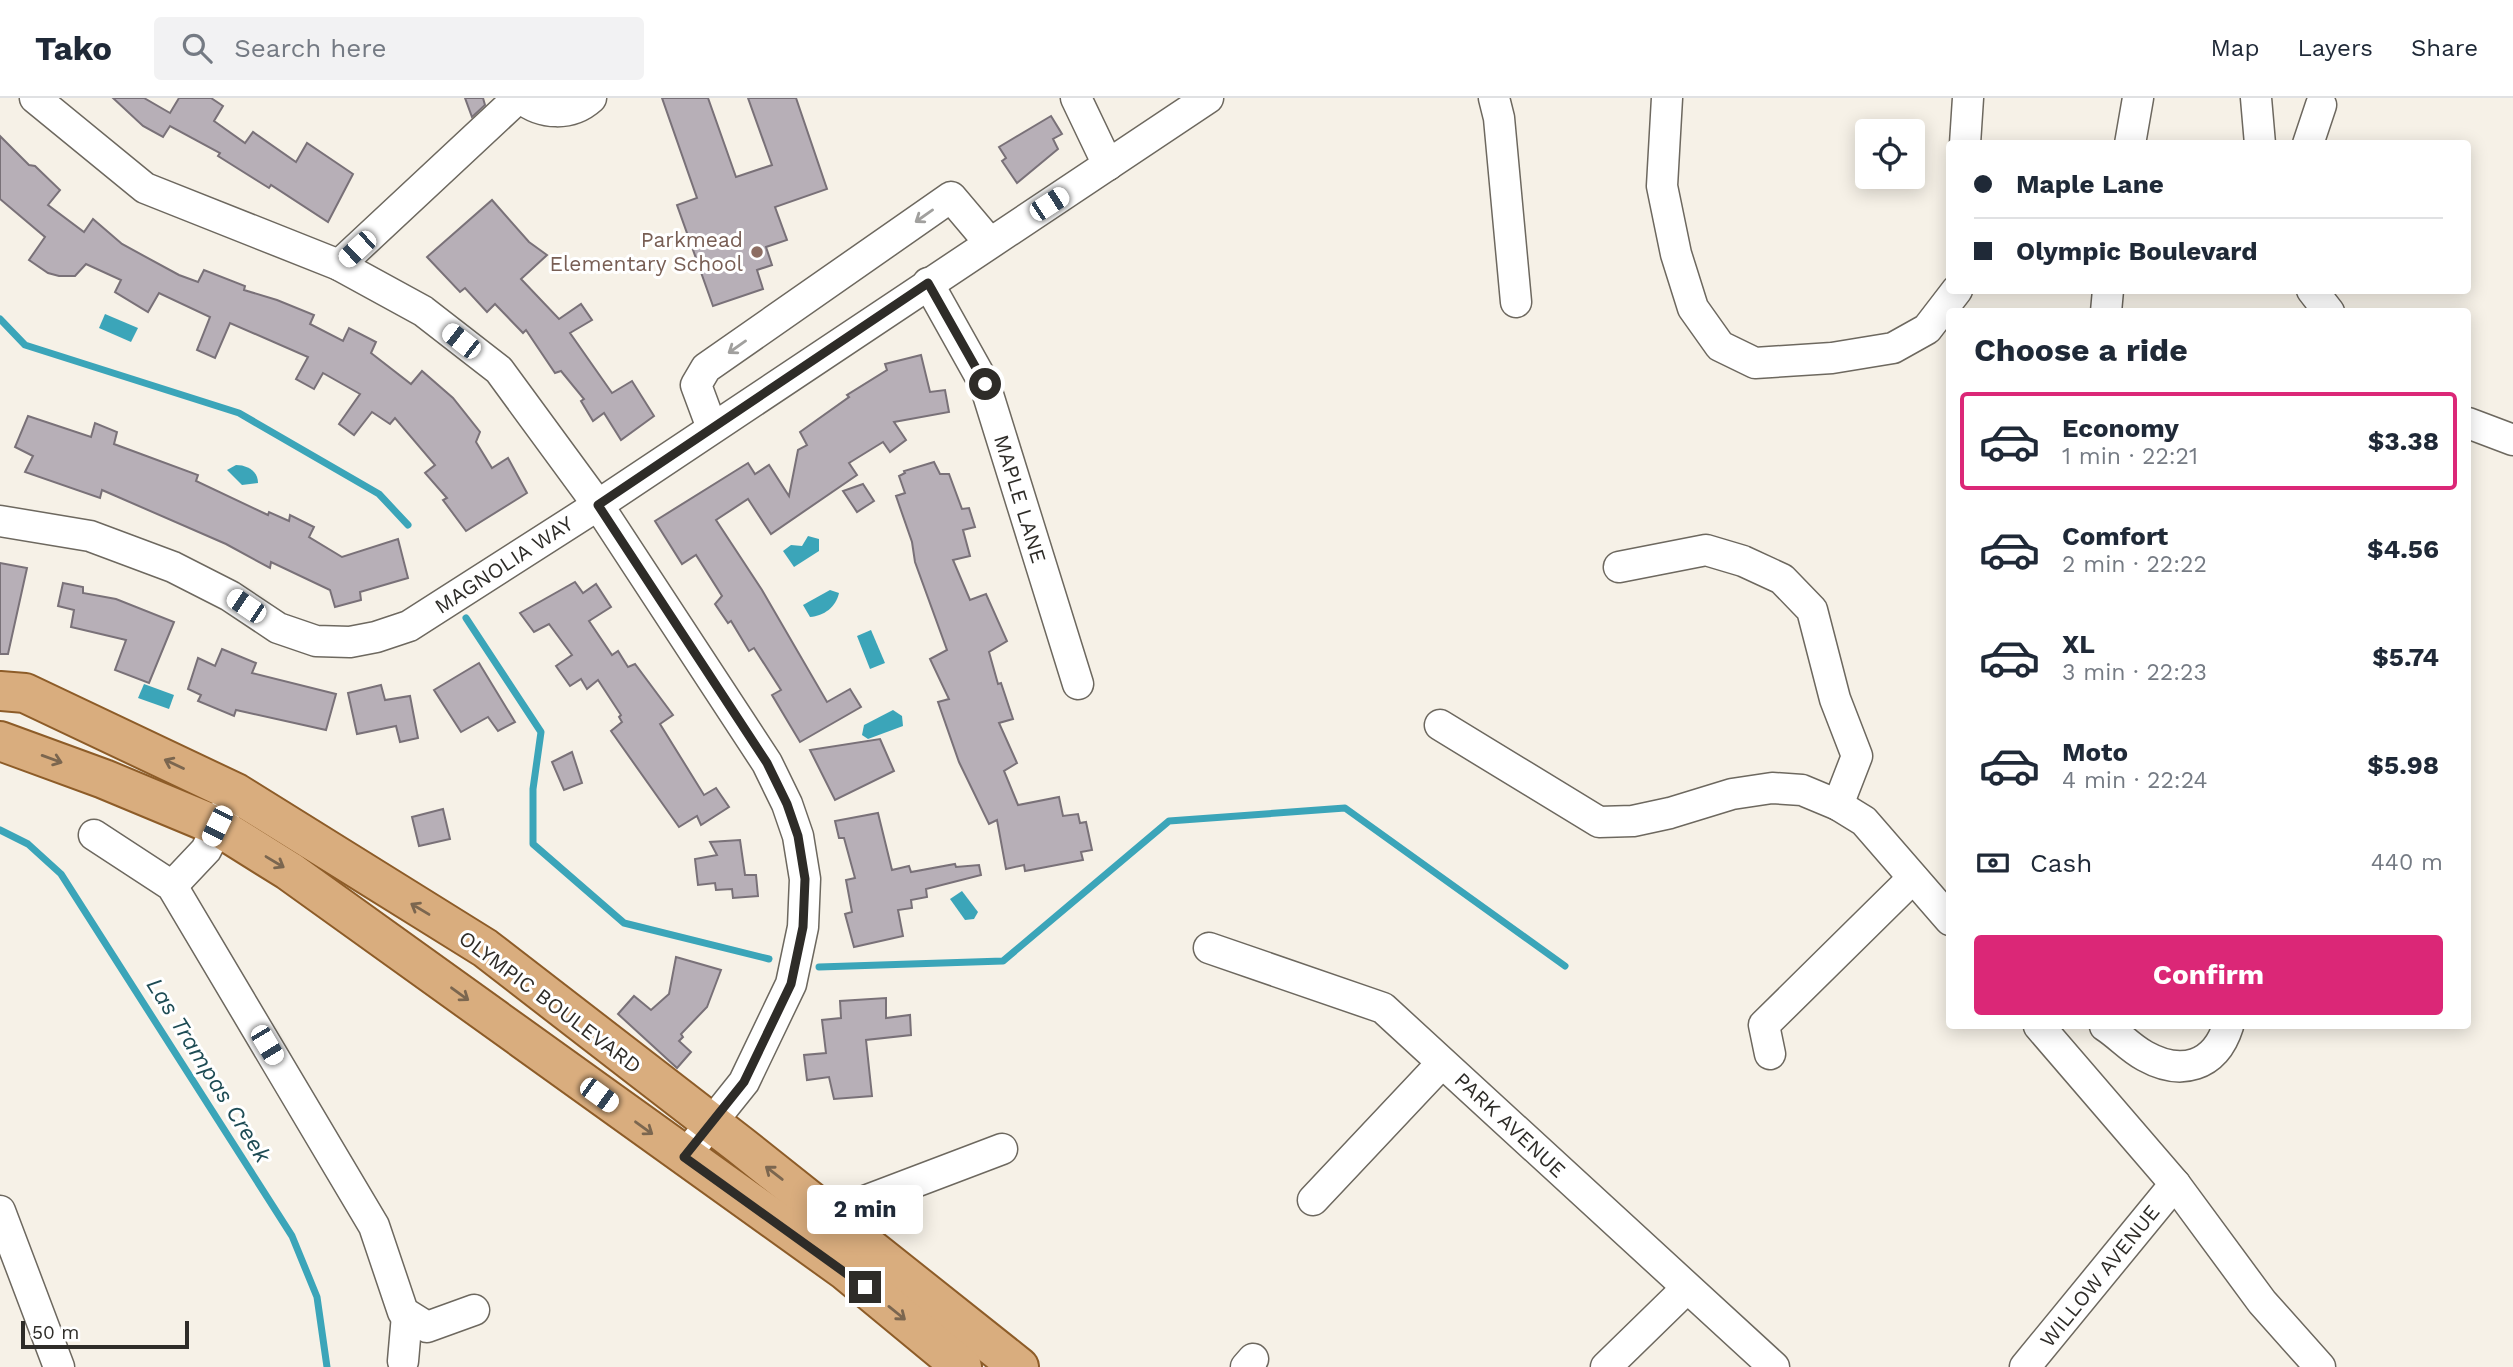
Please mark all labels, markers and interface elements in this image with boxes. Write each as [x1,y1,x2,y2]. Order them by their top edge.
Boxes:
search box [154,17,644,80]
text: Tako [35,29,112,68]
icon: search [178,29,216,67]
text: Search here [234,33,387,63]
text: Map [2211,34,2259,62]
text: Layers [2297,34,2373,62]
text: Share [2411,34,2478,62]
map controls [1855,119,1925,189]
button: locate [1855,119,1925,189]
text: Maple Lane [2016,169,2164,199]
car [1026,184,1073,224]
one-way arrow [915,209,934,223]
car [335,227,380,271]
place label: Parkmead Elementary School [550,227,744,276]
text: Olympic Boulevard [2016,236,2258,266]
marker: Parkmead Elementary School [749,244,765,260]
car [438,320,485,362]
text: Choose a ride [1974,331,2188,369]
one-way arrow [728,340,747,354]
route start [969,368,1001,400]
icon: car [1978,410,2041,473]
text: Economy [2062,413,2179,443]
text: $3.38 [2368,426,2439,456]
street label: MAPLE LANE [989,432,1052,566]
text: 1 min · 22:21 [2062,443,2198,470]
street label: MAGNOLIA WAY [430,511,578,619]
icon: car [1978,518,2041,581]
text: Comfort [2062,521,2168,551]
text: $4.56 [2367,534,2439,564]
text: 2 min · 22:22 [2062,551,2207,578]
car [223,586,270,626]
icon: car [1978,626,2041,689]
text: XL [2062,629,2095,659]
text: $5.74 [2372,642,2439,672]
text: 3 min · 22:23 [2062,659,2207,686]
icon: car [1978,734,2041,797]
text: Moto [2062,737,2128,767]
text: $5.98 [2367,750,2439,780]
one-way arrow [41,754,63,767]
one-way arrow [164,756,185,770]
text: 4 min · 22:24 [2062,767,2207,794]
car [199,803,236,849]
icon: cash [1974,844,2012,882]
text: Cash [2030,848,2092,878]
text: 440 m [2371,849,2443,876]
one-way arrow [264,855,284,869]
one-way arrow [410,901,430,915]
street label: OLYMPIC BOULEVARD [454,925,646,1078]
button: Confirm [1974,935,2443,1015]
water label: Las Trampas Creek [141,973,277,1169]
one-way arrow [450,987,469,1001]
car [248,1022,287,1068]
street label: PARK AVENUE [1450,1067,1571,1182]
car [576,1074,623,1116]
one-way arrow [634,1121,653,1135]
one-way arrow [765,1166,784,1181]
callout: 2 min [807,1186,923,1234]
text: 2 min [834,1196,896,1223]
street label: WILLOW AVENUE [2035,1199,2165,1352]
route end [849,1271,881,1303]
one-way arrow [887,1305,905,1321]
scale bar [21,1318,189,1350]
text: 50 m [32,1321,79,1344]

